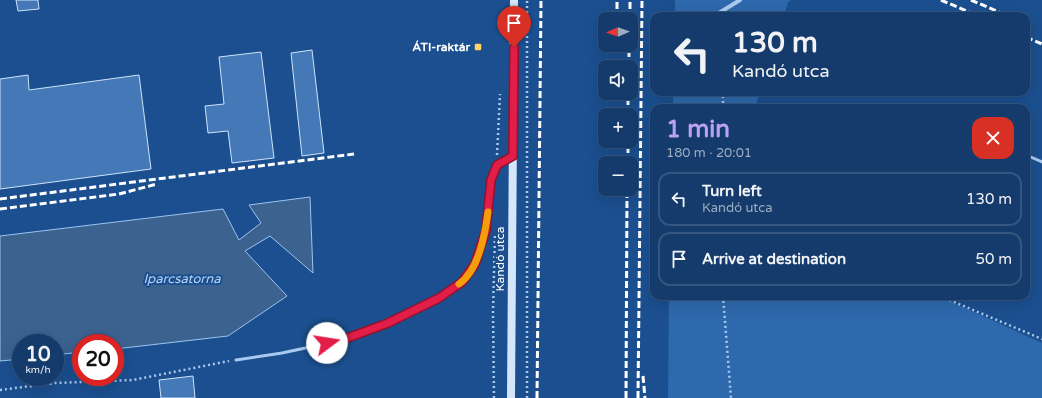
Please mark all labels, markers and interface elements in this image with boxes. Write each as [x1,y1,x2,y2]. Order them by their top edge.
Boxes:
pin [497,6,531,47]
icon: arrive [503,12,525,34]
north arrow [598,12,638,52]
map controls [598,12,638,196]
text: 130 m [732,26,818,60]
icon: left [666,28,718,80]
place label: ÁTI-raktár [412,40,470,54]
marker: ÁTI-raktár [473,42,483,52]
button: sound [598,60,638,100]
text: Kandó utca [732,60,830,82]
button: + [598,108,638,148]
text: 1 min [666,115,730,144]
button: close [972,117,1014,159]
text: 180 m · 20:01 [666,145,752,161]
button: − [598,156,638,196]
text: Turn left [702,182,762,200]
icon: left [668,188,690,210]
text: 130 m [966,190,1012,208]
text: Kandó utca [702,200,772,216]
street label: Kandó utca [493,226,507,292]
icon: arrive [668,248,690,270]
text: Arrive at destination [702,250,846,268]
text: 50 m [975,250,1012,268]
water label: Iparcsatorna [143,271,221,287]
position arrow [306,322,348,364]
speed limit sign: 20 [72,334,124,386]
text: 10 [25,343,51,367]
text: km/h [25,364,51,376]

